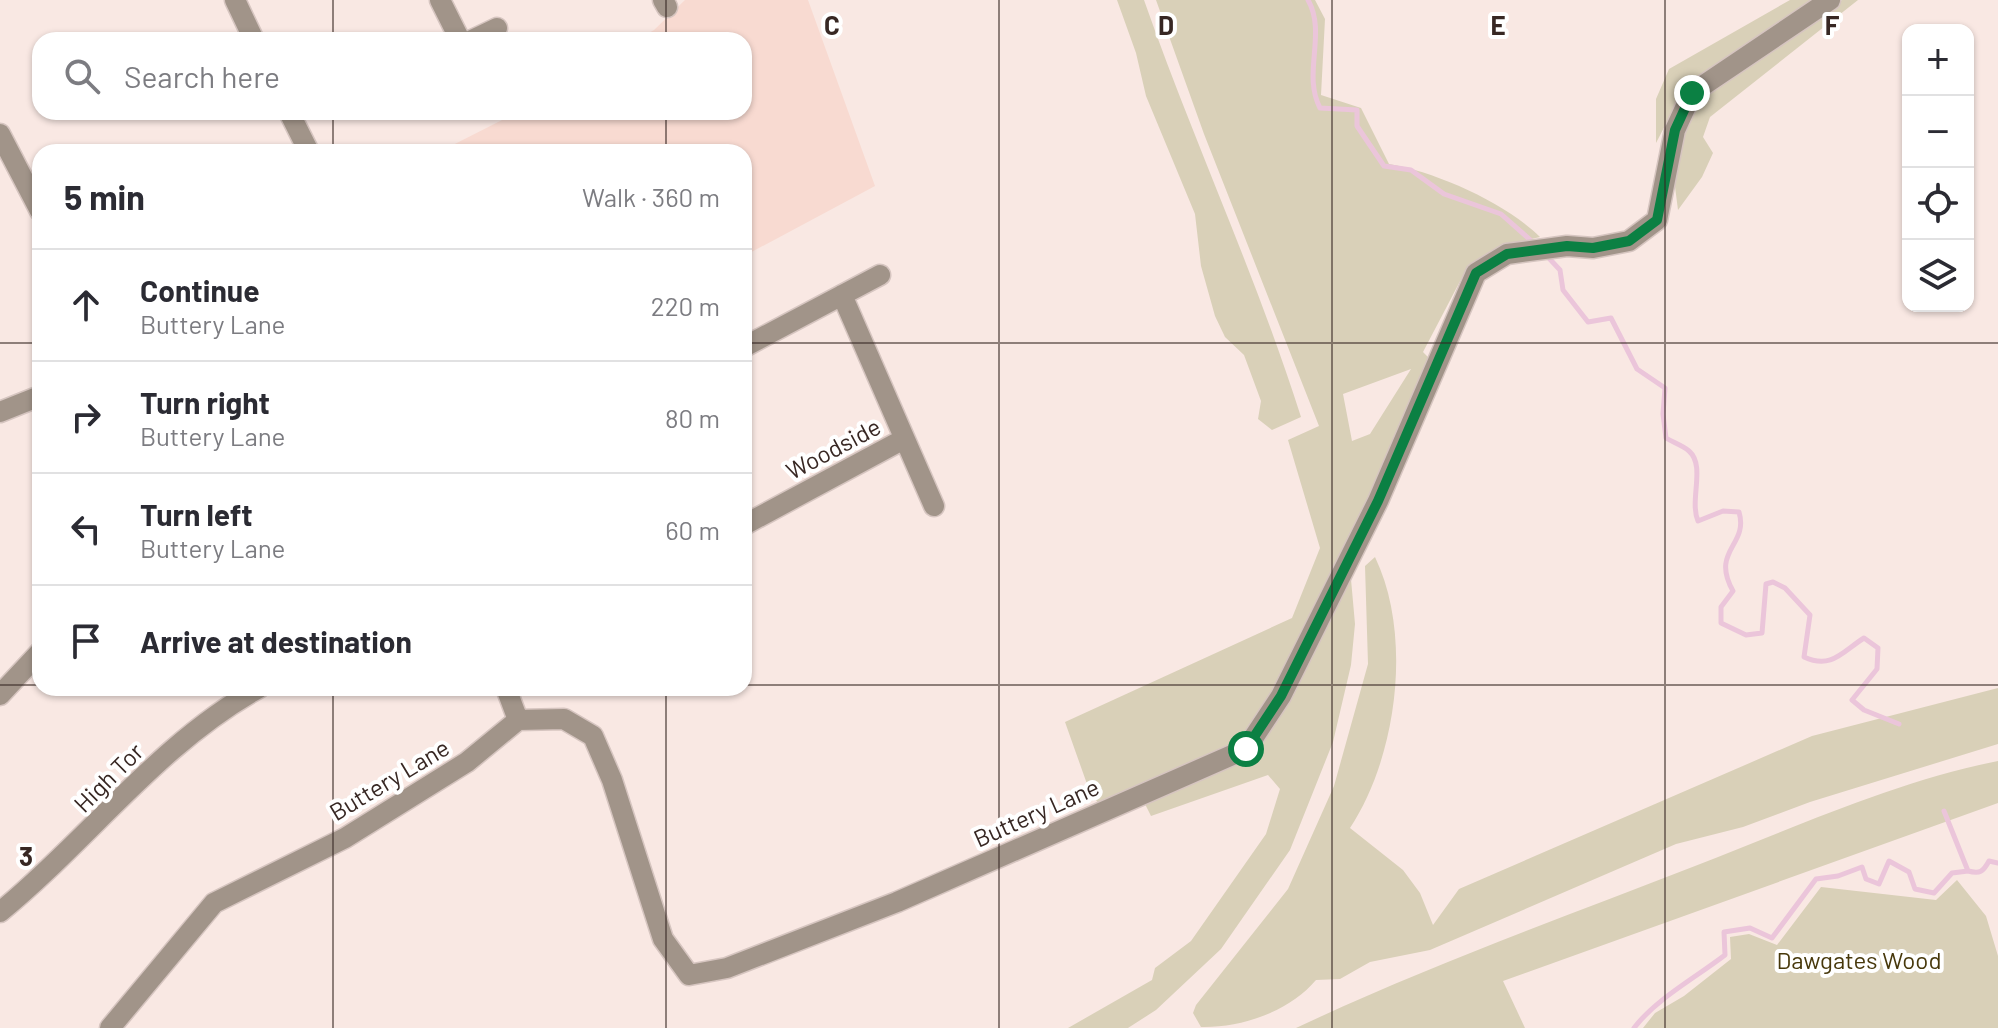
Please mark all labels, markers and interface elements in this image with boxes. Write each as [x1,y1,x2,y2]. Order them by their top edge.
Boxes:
text: C [824,9,840,40]
text: D [1158,9,1174,40]
text: E [1490,9,1506,40]
text: F [1825,9,1840,40]
map controls [1902,24,1974,312]
button: + [1902,24,1974,96]
search box [32,32,752,120]
icon: search [60,54,104,98]
text: Search here [124,58,280,94]
route end [1674,75,1710,111]
button: − [1902,96,1974,168]
button: locate [1902,168,1974,240]
text: 5 min [64,176,145,217]
text: Walk · 360 m [582,181,720,212]
button: layers [1902,240,1974,312]
text: Continue [140,272,260,308]
icon: ahead [64,283,108,327]
text: 220 m [651,290,720,321]
text: Buttery Lane [140,308,285,339]
text: Turn right [140,384,270,420]
icon: right [64,395,108,439]
text: 80 m [665,402,720,433]
street label: Woodside [781,411,885,485]
text: Buttery Lane [140,420,285,451]
text: Turn left [140,496,253,532]
icon: left [64,507,108,551]
text: 60 m [665,514,720,545]
text: Buttery Lane [140,532,285,563]
icon: arrive [64,619,108,663]
text: Arrive at destination [140,623,412,659]
route start [1228,731,1264,767]
street label: Buttery Lane [324,732,454,826]
street label: High Tor [67,736,149,818]
street label: Buttery Lane [969,771,1103,853]
text: 3 [19,840,33,871]
park label: Dawgates Wood [1776,945,1942,974]

